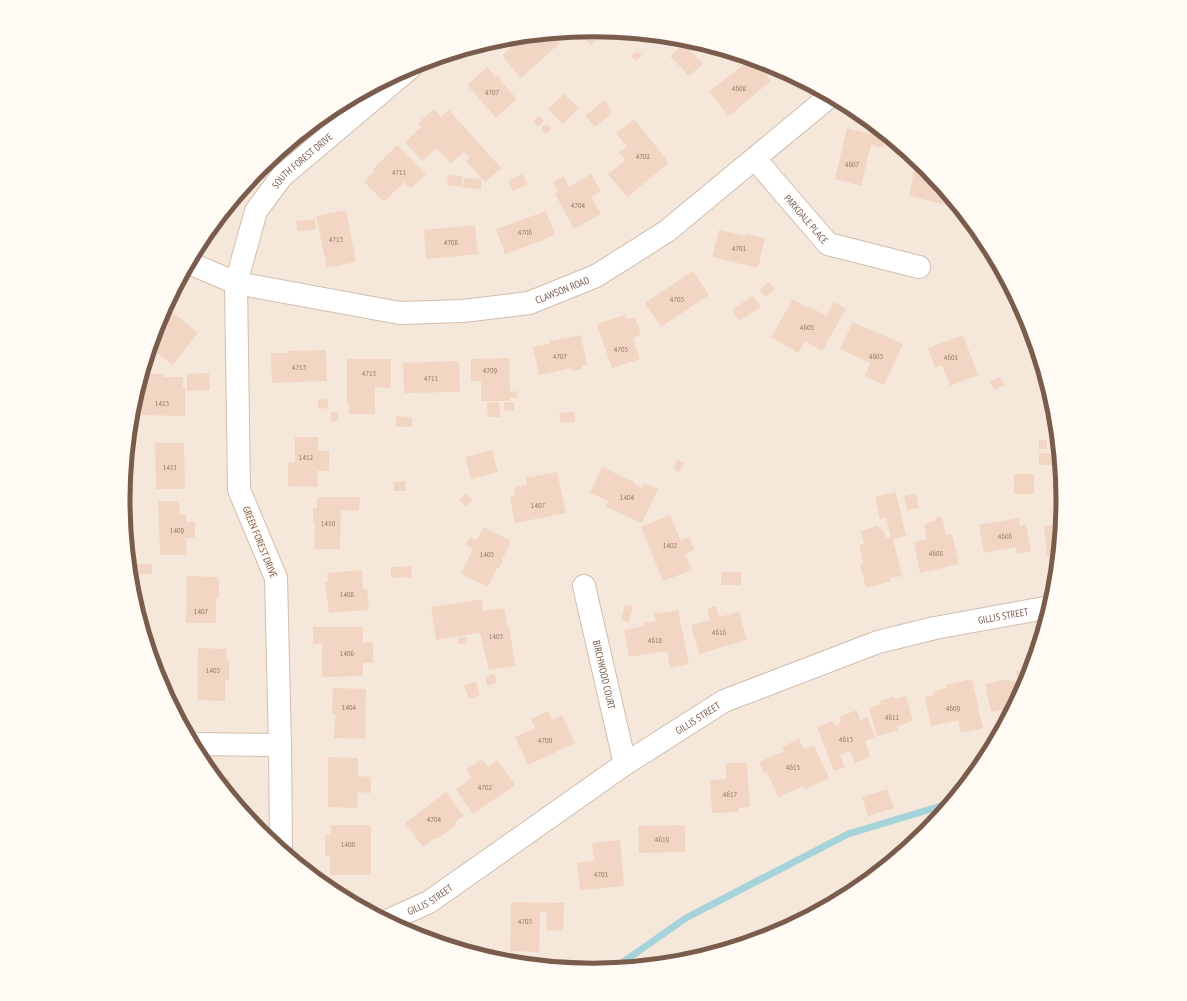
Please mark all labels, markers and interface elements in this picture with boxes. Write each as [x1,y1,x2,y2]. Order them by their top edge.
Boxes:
house number: 4608 [732,83,747,93]
house number: 4707 [485,87,500,97]
street label: SOUTH FOREST DRIVE [269,130,335,191]
house number: 4702 [636,151,651,161]
house number: 4607 [845,159,860,169]
house number: 4711 [392,167,407,177]
street label: PARKDALE PLACE [782,192,831,246]
house number: 4704 [571,200,586,210]
house number: 4706 [518,227,533,237]
house number: 4713 [329,234,344,244]
house number: 4708 [444,237,459,247]
house number: 4701 [732,243,747,253]
street label: CLAWSON ROAD [533,273,591,306]
house number: 4703 [670,294,685,304]
house number: 4605 [800,322,814,332]
house number: 4705 [614,344,628,354]
house number: 4707 [553,351,568,361]
house number: 4603 [869,351,884,361]
house number: 4601 [944,352,959,362]
house number: 4713 [292,362,307,372]
house number: 4709 [483,365,498,375]
house number: 4715 [362,368,376,378]
house number: 4711 [424,373,439,383]
house number: 1413 [155,398,170,408]
house number: 1412 [299,452,314,462]
house number: 1411 [163,462,178,472]
house number: 1404 [620,492,635,502]
house number: 1407 [531,500,546,510]
street label: GREEN FOREST DRIVE [240,504,280,580]
house number: 1410 [321,518,336,528]
house number: 1409 [170,525,185,535]
house number: 4606 [998,531,1013,541]
house number: 1402 [663,540,678,550]
house number: 4608 [929,548,944,558]
house number: 1405 [480,549,494,559]
house number: 1408 [340,589,355,599]
street label: GILLIS STREET [977,604,1030,627]
house number: 1407 [194,606,209,616]
house number: 4616 [712,627,727,637]
house number: 1403 [489,631,504,641]
house number: 4618 [648,635,663,645]
street label: BIRCHWOOD COURT [590,639,619,711]
house number: 1406 [340,648,355,658]
house number: 1405 [206,665,220,675]
street label: GILLIS STREET [673,698,723,737]
house number: 1404 [342,702,357,712]
house number: 4609 [946,703,961,713]
house number: 4611 [885,712,900,722]
house number: 4613 [839,734,854,744]
house number: 4700 [538,735,553,745]
house number: 4615 [786,762,800,772]
house number: 4702 [478,782,493,792]
house number: 4617 [723,789,738,799]
house number: 4704 [427,814,442,824]
house number: 4619 [655,834,670,844]
house number: 1400 [341,839,356,849]
house number: 4701 [594,869,609,879]
street label: GILLIS STREET [405,881,456,918]
house number: 4703 [518,916,533,926]

